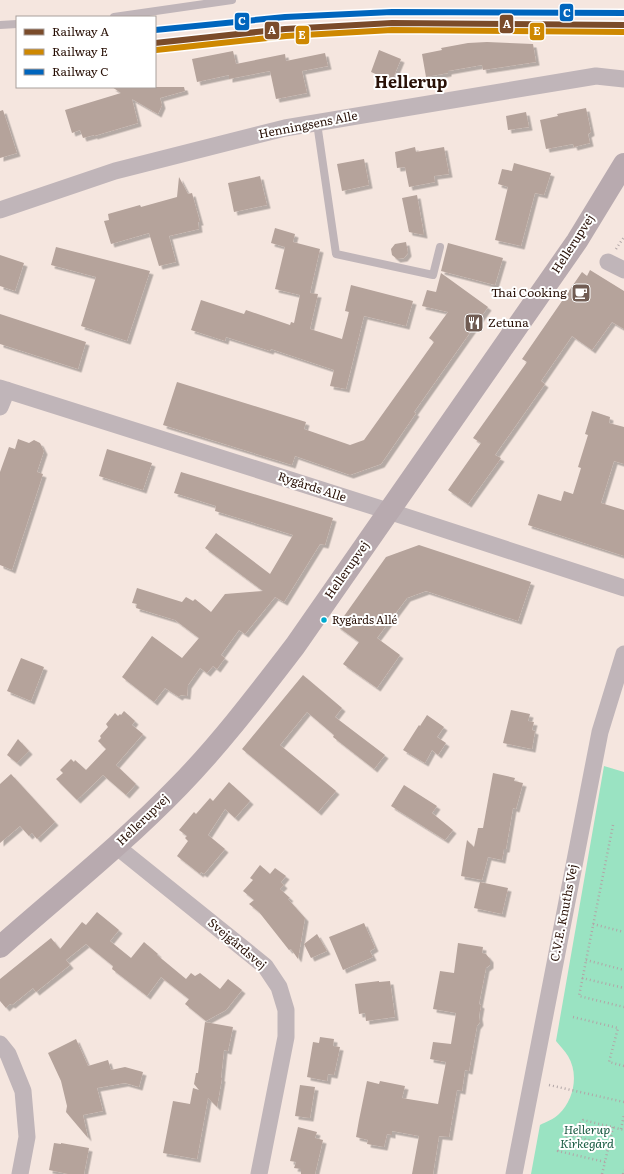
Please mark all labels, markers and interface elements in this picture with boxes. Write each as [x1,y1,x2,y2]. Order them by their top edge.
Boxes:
line badge: C [559,3,574,22]
text: C [563,4,571,20]
line badge: C [234,12,250,31]
text: C [238,12,246,28]
line badge: A [499,14,514,34]
text: A [503,15,512,31]
legend [16,16,156,88]
line badge: A [264,21,280,40]
text: A [268,21,277,37]
text: Railway A [52,22,109,40]
line badge: E [529,22,545,41]
text: E [533,22,541,38]
line badge: E [295,25,310,45]
text: E [298,26,306,42]
text: Railway E [52,42,108,60]
text: Railway C [52,62,109,80]
district label: Hellerup [375,69,447,93]
street label: Henningsens Alle [257,106,359,142]
street label: Hellerupvej [546,210,598,277]
cafe icon: Thai Cooking [570,282,592,304]
place label: Thai Cooking [491,283,567,301]
restaurant icon: Zetuna [463,312,485,334]
place label: Zetuna [488,313,529,331]
street label: Rygårds Alle [276,467,349,506]
street label: Hellerupvej [320,537,373,602]
place label: Rygårds Allé [332,611,397,627]
marker: Rygårds Allé [319,615,329,625]
street label: Hellerupvej [112,789,173,849]
street label: C.V.E. Knuths Vej [545,863,581,963]
street label: Svejgårdsvej [204,913,271,973]
park label: Hellerup Kirkegård [560,1120,614,1152]

